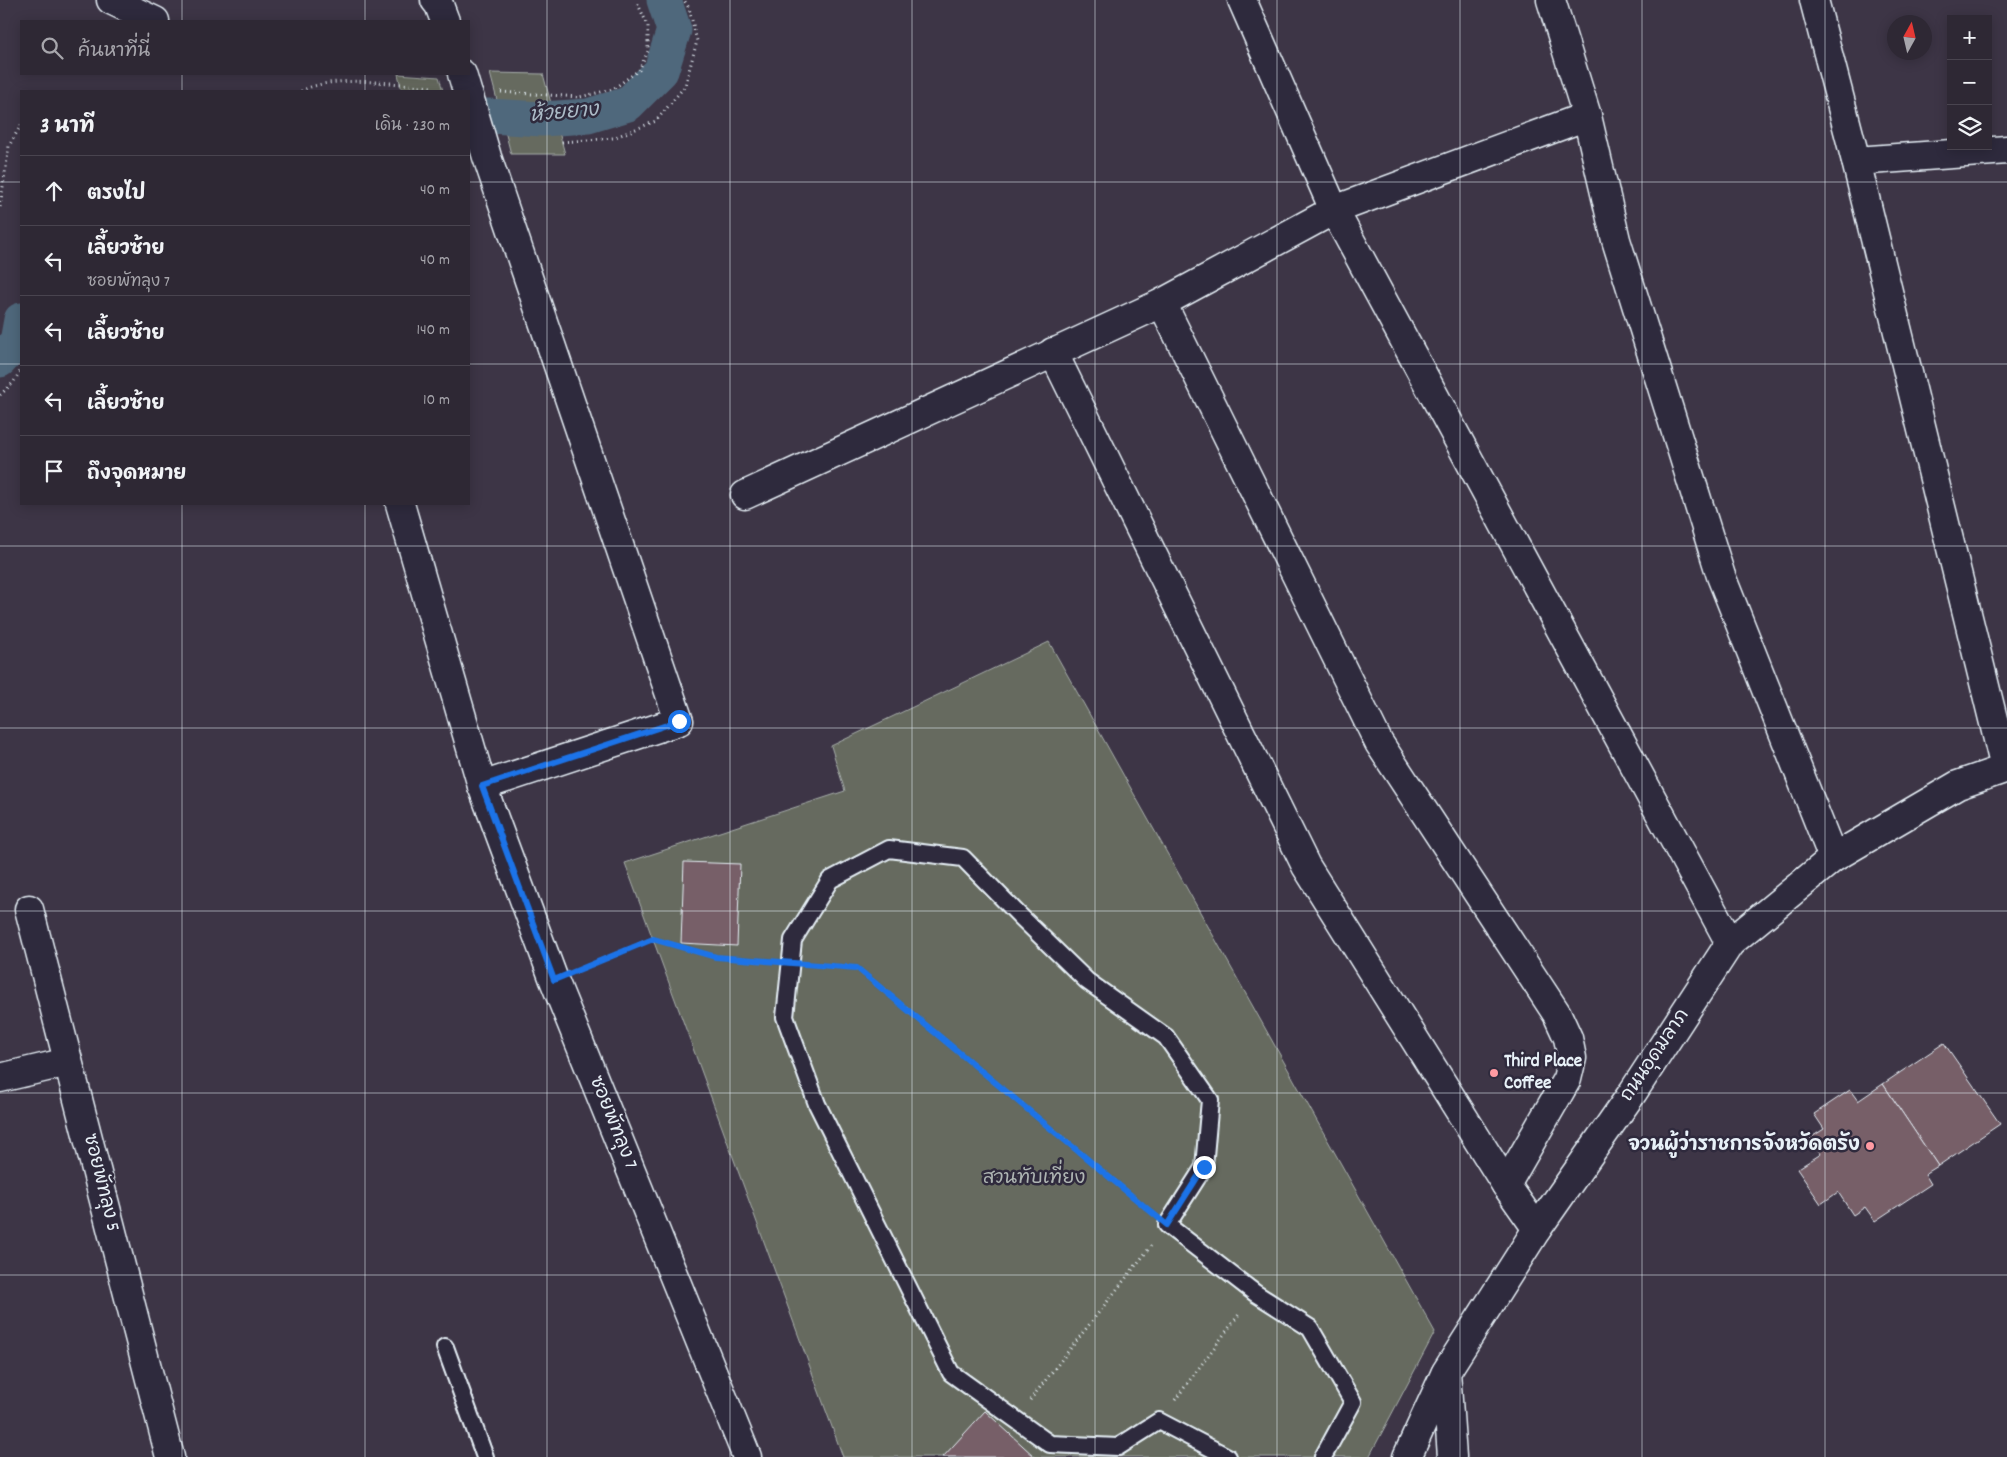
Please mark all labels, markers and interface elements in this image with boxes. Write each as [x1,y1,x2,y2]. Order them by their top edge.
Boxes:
north arrow [1887,15,1932,60]
map controls [1947,15,1992,150]
button: + [1947,15,1992,60]
search box [20,20,470,75]
icon: search [38,34,66,62]
text: ค้นหาที่นี่ [78,39,150,66]
button: − [1947,60,1992,105]
water label: ห้วยยาง [528,96,601,131]
button: layers [1947,105,1992,150]
text: 3 นาที [40,113,95,143]
text: เดิน · 230 m [375,115,450,138]
icon: ahead [40,177,68,205]
text: 40 m [420,179,450,202]
text: ตรงไป [87,182,145,209]
text: เลี้ยวซ้าย [87,237,164,264]
icon: left [40,247,68,275]
text: 40 m [420,249,450,272]
text: ซอยพัทลุง 7 [87,271,170,294]
icon: left [40,317,68,345]
text: 140 m [416,319,450,342]
text: เลี้ยวซ้าย [87,322,164,349]
icon: left [40,387,68,415]
text: 10 m [423,389,450,412]
text: เลี้ยวซ้าย [87,392,164,419]
icon: arrive [40,457,68,485]
text: ถึงจุดหมาย [87,462,186,489]
route start [668,710,691,733]
street label: ถนนอุดมลาภ [1615,1004,1697,1108]
place label: Third Place Coffee [1504,1049,1582,1098]
marker: Third Place Coffee [1488,1067,1500,1079]
street label: ซอยพัทลุง 7 [581,1072,643,1174]
place label: จวนผู้ว่าราชการจังหวัดตรัง [1628,1130,1860,1160]
street label: ซอยพัทลุง 5 [75,1131,125,1235]
marker: จวนผู้ว่าราชการจังหวัดตรัง [1864,1140,1876,1152]
route end [1193,1156,1216,1179]
park label: สวนทับเที่ยง [983,1159,1085,1193]

